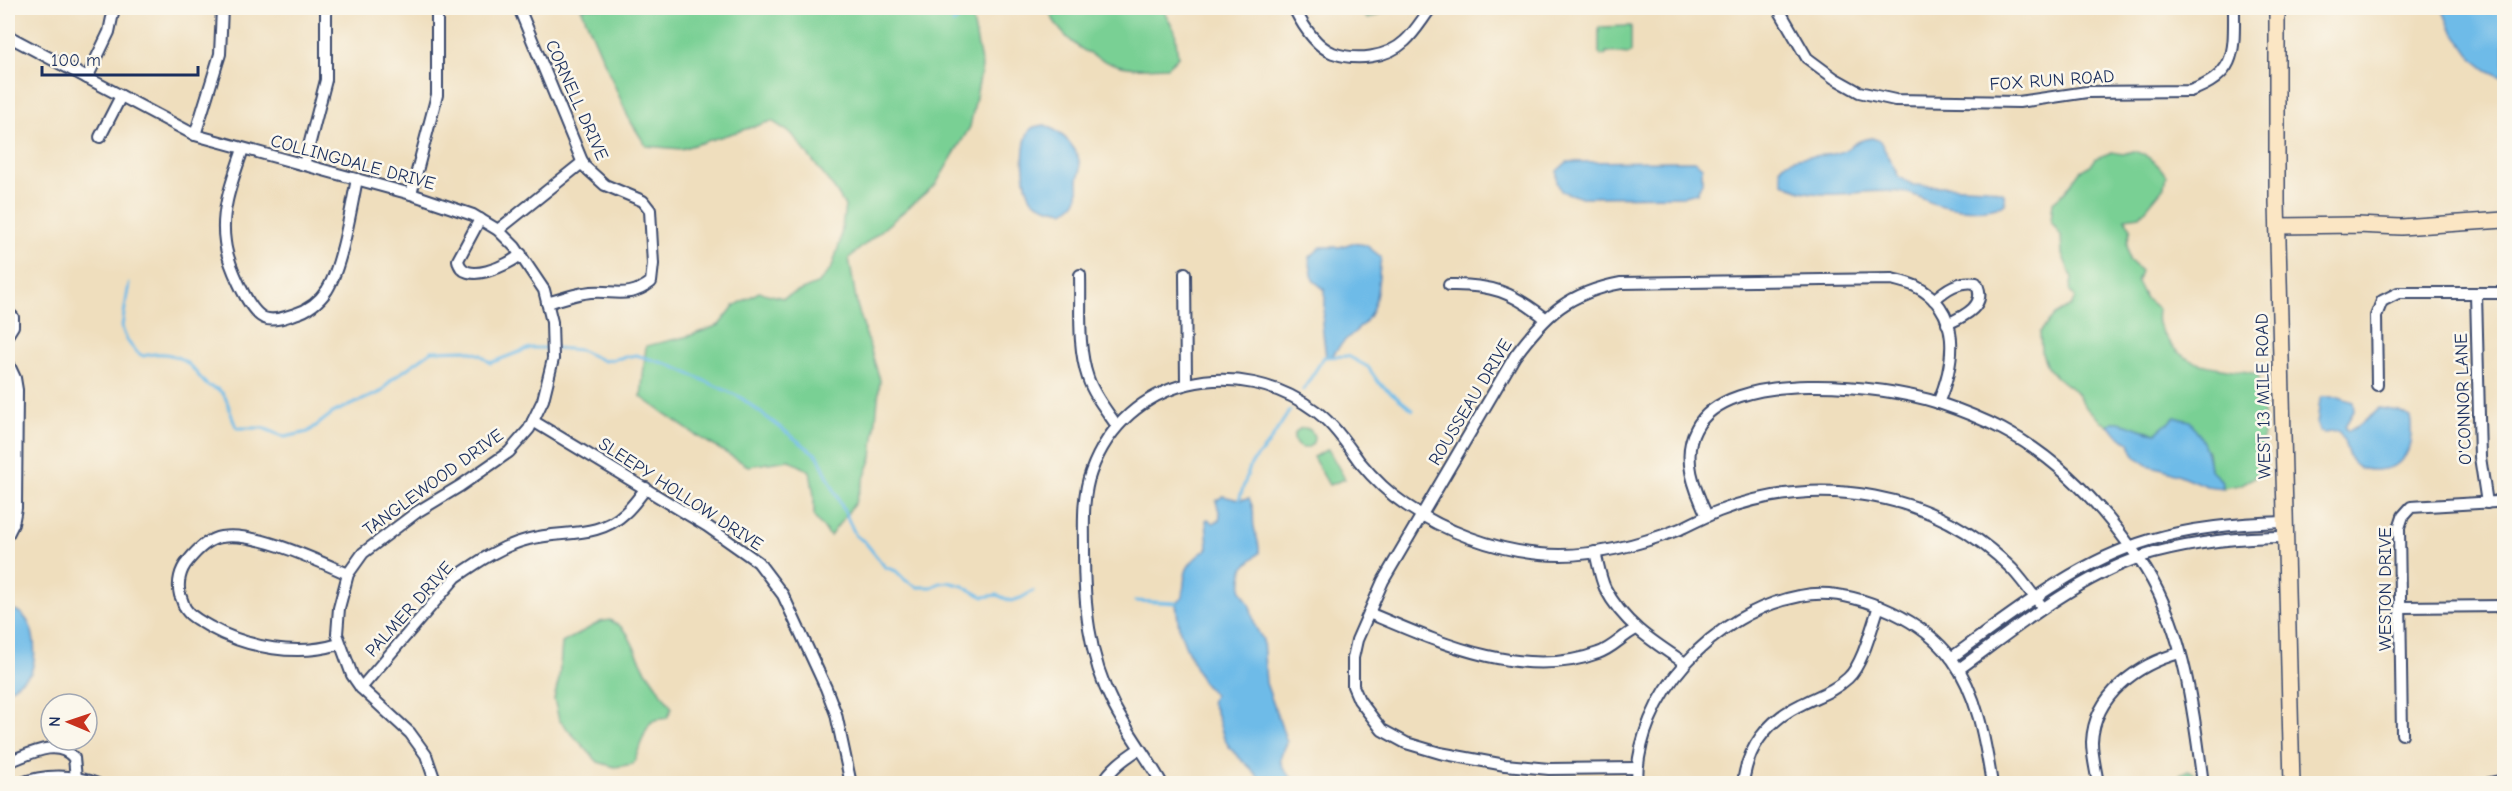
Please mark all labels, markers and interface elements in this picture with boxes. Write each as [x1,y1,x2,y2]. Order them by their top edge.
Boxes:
street label: CORNELL DRIVE [541,37,613,164]
scale bar [42,39,198,77]
text: 100 m [51,50,101,71]
street label: FOX RUN ROAD [1989,66,2115,95]
street label: COLLINGDALE DRIVE [268,130,438,195]
street label: WEST 13 MILE ROAD [2252,313,2275,479]
street label: O'CONNOR LANE [2451,333,2476,465]
street label: ROUSSEAU DRIVE [1424,335,1517,469]
street label: TANGLEWOOD DRIVE [359,424,507,540]
street label: SLEEPY HOLLOW DRIVE [595,433,767,556]
street label: WESTON DRIVE [2375,527,2396,651]
street label: PALMER DRIVE [361,557,458,661]
north arrow [39,692,99,752]
text: N [46,716,64,727]

